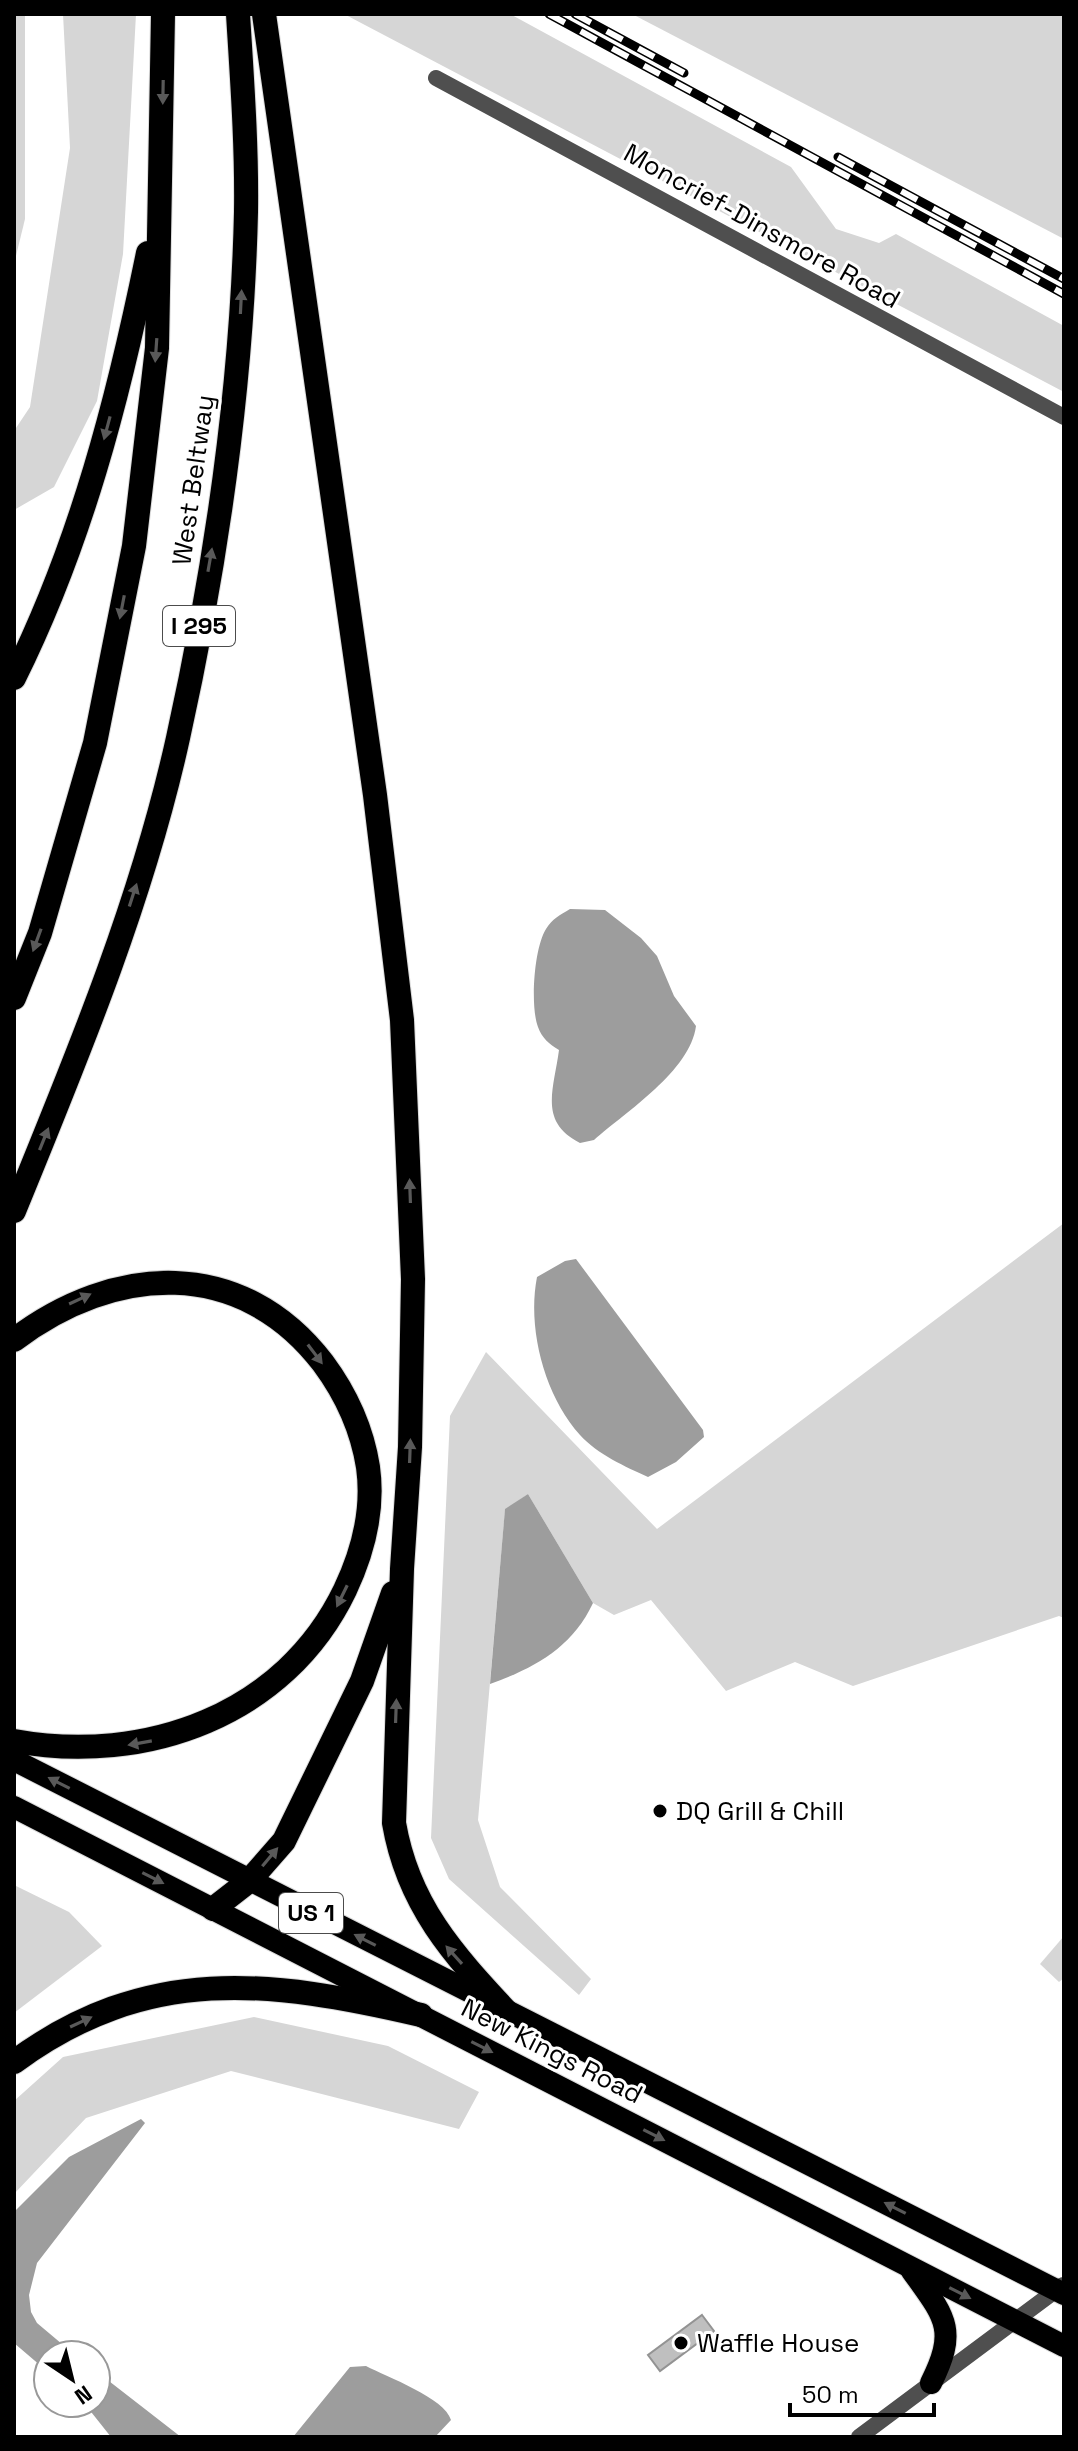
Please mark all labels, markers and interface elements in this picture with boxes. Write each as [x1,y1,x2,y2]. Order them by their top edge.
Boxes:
one-way arrow [157,80,170,105]
street label: Moncrief-Dinsmore Road [618,136,906,316]
one-way arrow [234,289,247,314]
one-way arrow [149,338,162,363]
street label: West Beltway [164,393,222,567]
one-way arrow [101,415,113,440]
one-way arrow [205,547,217,572]
one-way arrow [115,595,128,620]
road number: I 295 [163,606,235,646]
one-way arrow [127,882,140,906]
one-way arrow [30,928,43,952]
one-way arrow [37,1127,50,1151]
one-way arrow [404,1178,417,1203]
one-way arrow [69,1293,92,1306]
one-way arrow [307,1343,323,1364]
one-way arrow [404,1438,417,1463]
one-way arrow [335,1584,349,1607]
one-way arrow [389,1698,402,1723]
one-way arrow [127,1737,152,1749]
one-way arrow [47,1777,70,1790]
place label: DQ Grill & Chill [676,1794,844,1828]
marker: DQ Grill & Chill [651,1802,669,1820]
one-way arrow [261,1847,278,1867]
one-way arrow [142,1871,164,1885]
road number: US 1 [279,1893,343,1933]
one-way arrow [353,1933,376,1947]
one-way arrow [446,1946,464,1965]
street label: New Kings Road [456,1991,648,2111]
one-way arrow [69,2015,92,2028]
one-way arrow [471,2039,493,2053]
one-way arrow [643,2129,666,2142]
one-way arrow [883,2202,906,2215]
one-way arrow [949,2285,971,2299]
place label: Waffle House [697,2326,859,2360]
marker: Waffle House [672,2334,690,2352]
north arrow [32,2339,112,2419]
scale bar [790,2367,934,2417]
text: 50 m [802,2379,859,2410]
text: N [69,2380,98,2411]

